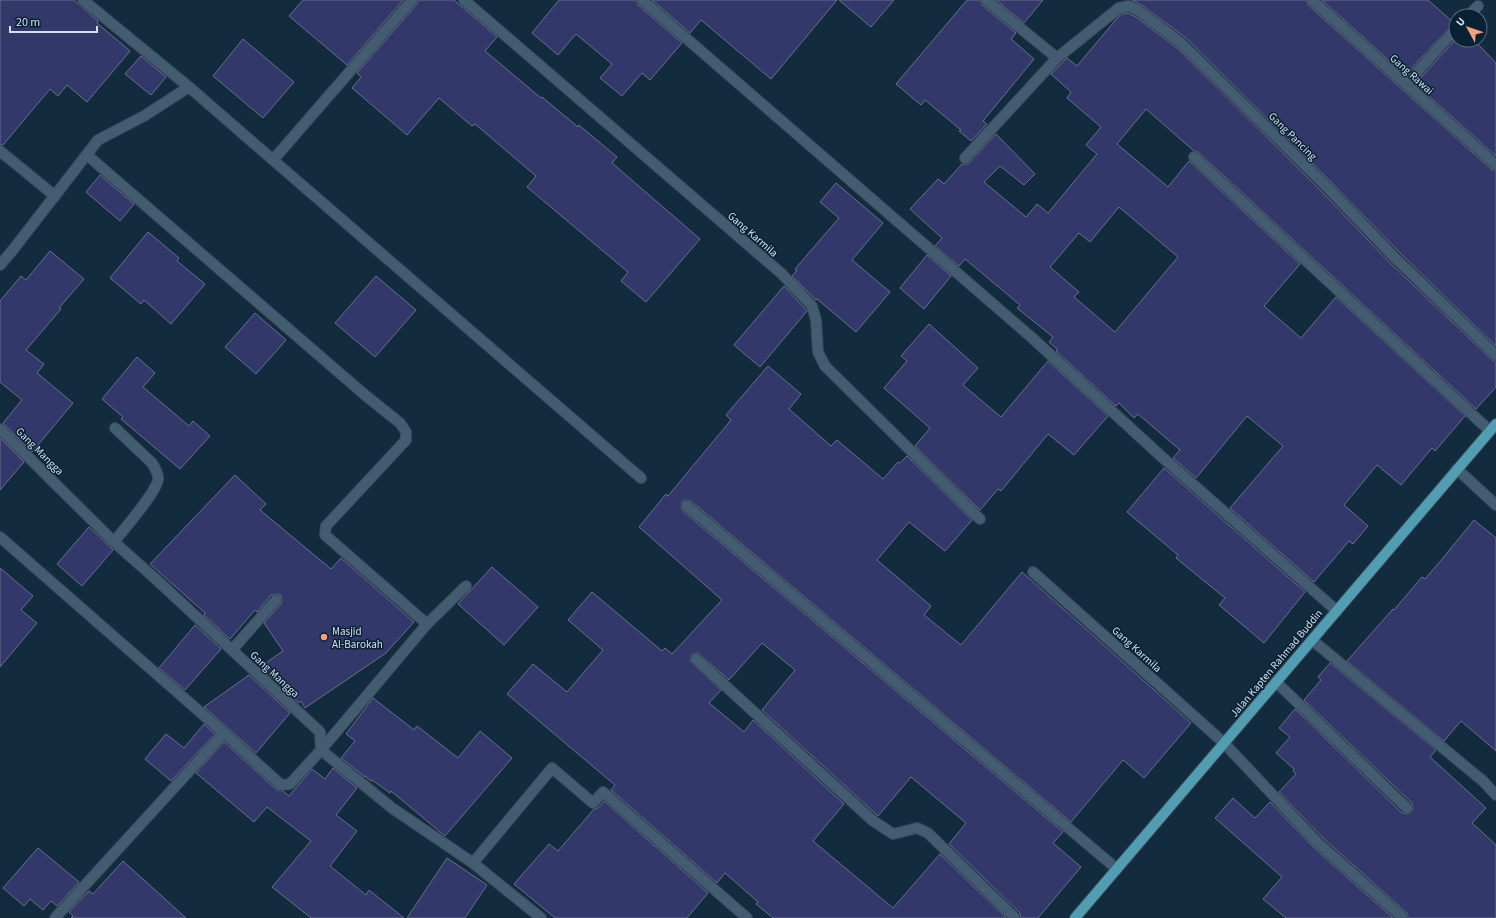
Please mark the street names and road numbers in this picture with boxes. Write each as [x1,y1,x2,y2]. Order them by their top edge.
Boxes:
street label: Gang Rawai [1387,51,1437,98]
street label: Gang Pancing [1265,109,1320,164]
street label: Gang Karmila [724,208,781,260]
street label: Gang Mangga [12,424,67,479]
street label: Jalan Kapten Rahmad Buddin [1227,606,1326,720]
street label: Gang Karmila [1109,623,1165,676]
street label: Gang Mangga [247,648,302,701]

